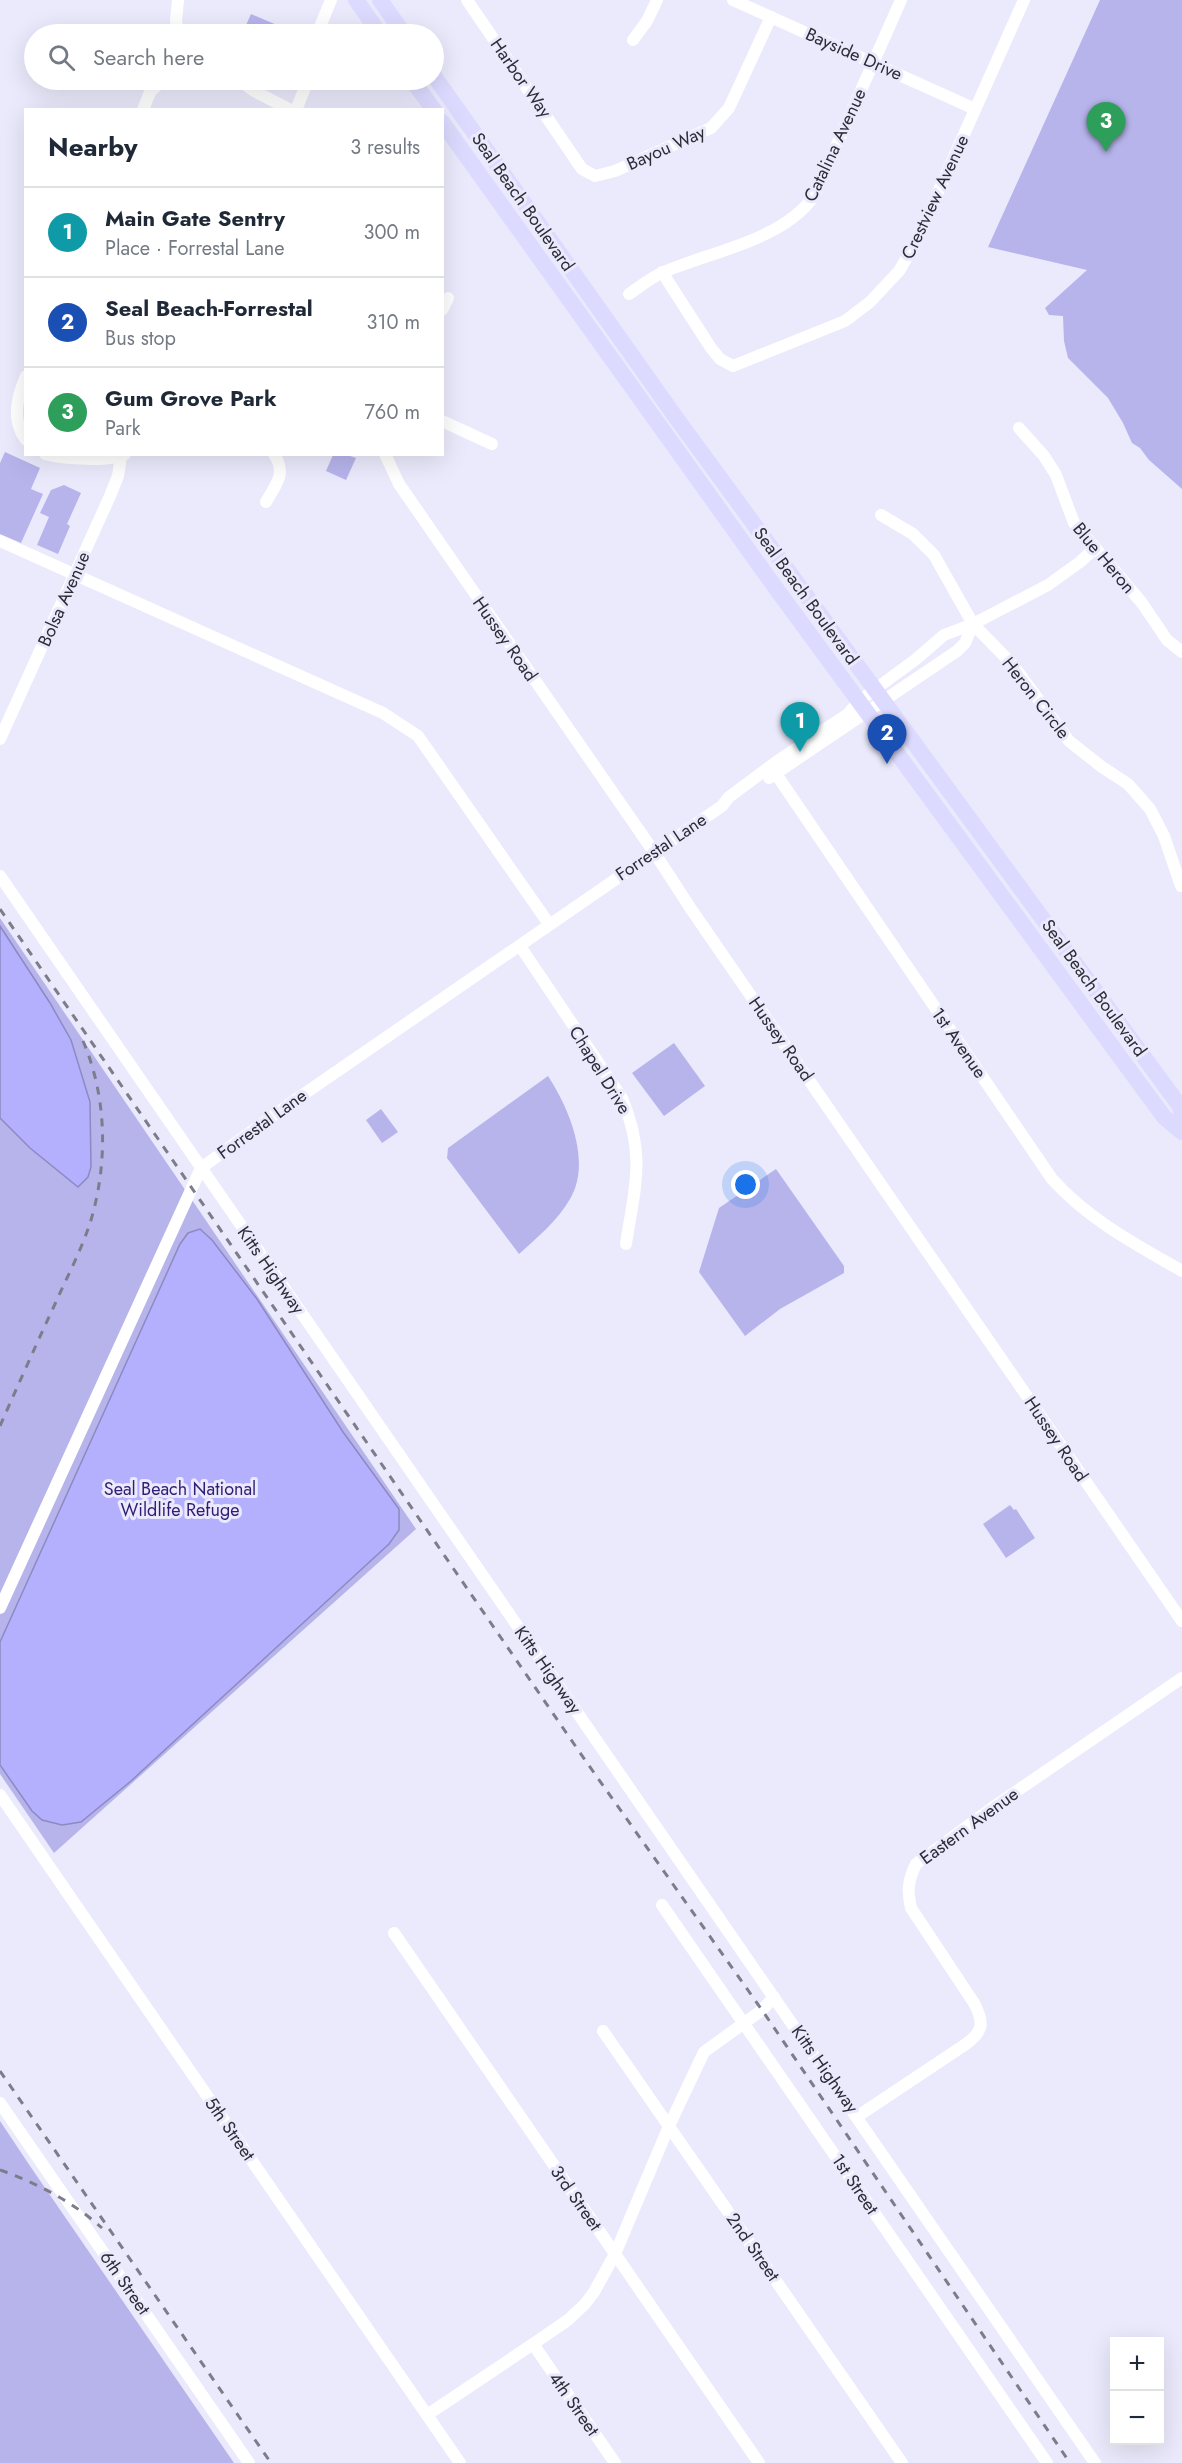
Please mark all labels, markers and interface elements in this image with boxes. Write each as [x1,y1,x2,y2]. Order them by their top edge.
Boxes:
street label: Bayside Drive [801,21,907,87]
search box [24,24,444,90]
street label: Harbor Way [484,33,558,123]
icon: search [45,41,78,74]
text: Search here [93,41,204,73]
street label: Catalina Avenue [797,84,873,206]
pin: 3 [1086,102,1126,152]
street label: Bayou Way [623,119,709,177]
street label: Seal Beach Boulevard [465,127,581,277]
text: Nearby [48,128,137,166]
street label: Crestview Avenue [895,131,975,263]
text: 3 results [350,133,420,162]
text: Main Gate Sentry [105,202,285,234]
text: 1 [62,218,73,247]
text: 300 m [363,218,420,247]
text: Place · Forrestal Lane [105,234,285,263]
text: Seal Beach-Forrestal [105,292,313,324]
text: 2 [61,308,74,337]
text: 310 m [366,308,420,337]
text: Bus stop [105,324,176,353]
text: Gum Grove Park [105,382,277,414]
text: 3 [61,398,74,427]
text: 760 m [364,398,420,427]
text: Park [105,414,141,443]
street label: Blue Heron [1067,517,1141,599]
street label: Seal Beach Boulevard [747,522,865,670]
street label: Bolsa Avenue [32,547,96,651]
street label: Hussey Road [466,591,544,687]
street label: Heron Circle [996,652,1076,744]
pin: 1 [780,702,820,752]
pin: 2 [868,714,906,764]
street label: Forrestal Lane [610,807,712,887]
street label: Seal Beach Boulevard [1035,914,1153,1062]
street label: Hussey Road [742,991,820,1087]
street label: 1st Avenue [925,1002,993,1084]
street label: Chapel Drive [563,1021,637,1119]
street label: Forrestal Lane [212,1083,312,1165]
your location [731,1170,760,1199]
street label: Kitts Highway [231,1221,311,1319]
street label: Hussey Road [1018,1391,1094,1487]
park label: Seal Beach National Wildlife Refuge [104,1476,256,1523]
street label: Kitts Highway [508,1621,588,1719]
street label: Eastern Avenue [914,1781,1024,1871]
street label: Kitts Highway [785,2020,865,2118]
street label: 5th Street [199,2092,262,2167]
street label: 1st Street [825,2149,885,2220]
street label: 3rd Street [544,2160,608,2237]
street label: 2nd Street [720,2207,786,2287]
street label: 6th Street [94,2246,157,2321]
map controls [1110,2337,1164,2445]
button: + [1110,2337,1164,2391]
street label: 4th Street [543,2367,606,2442]
button: − [1110,2391,1164,2445]

